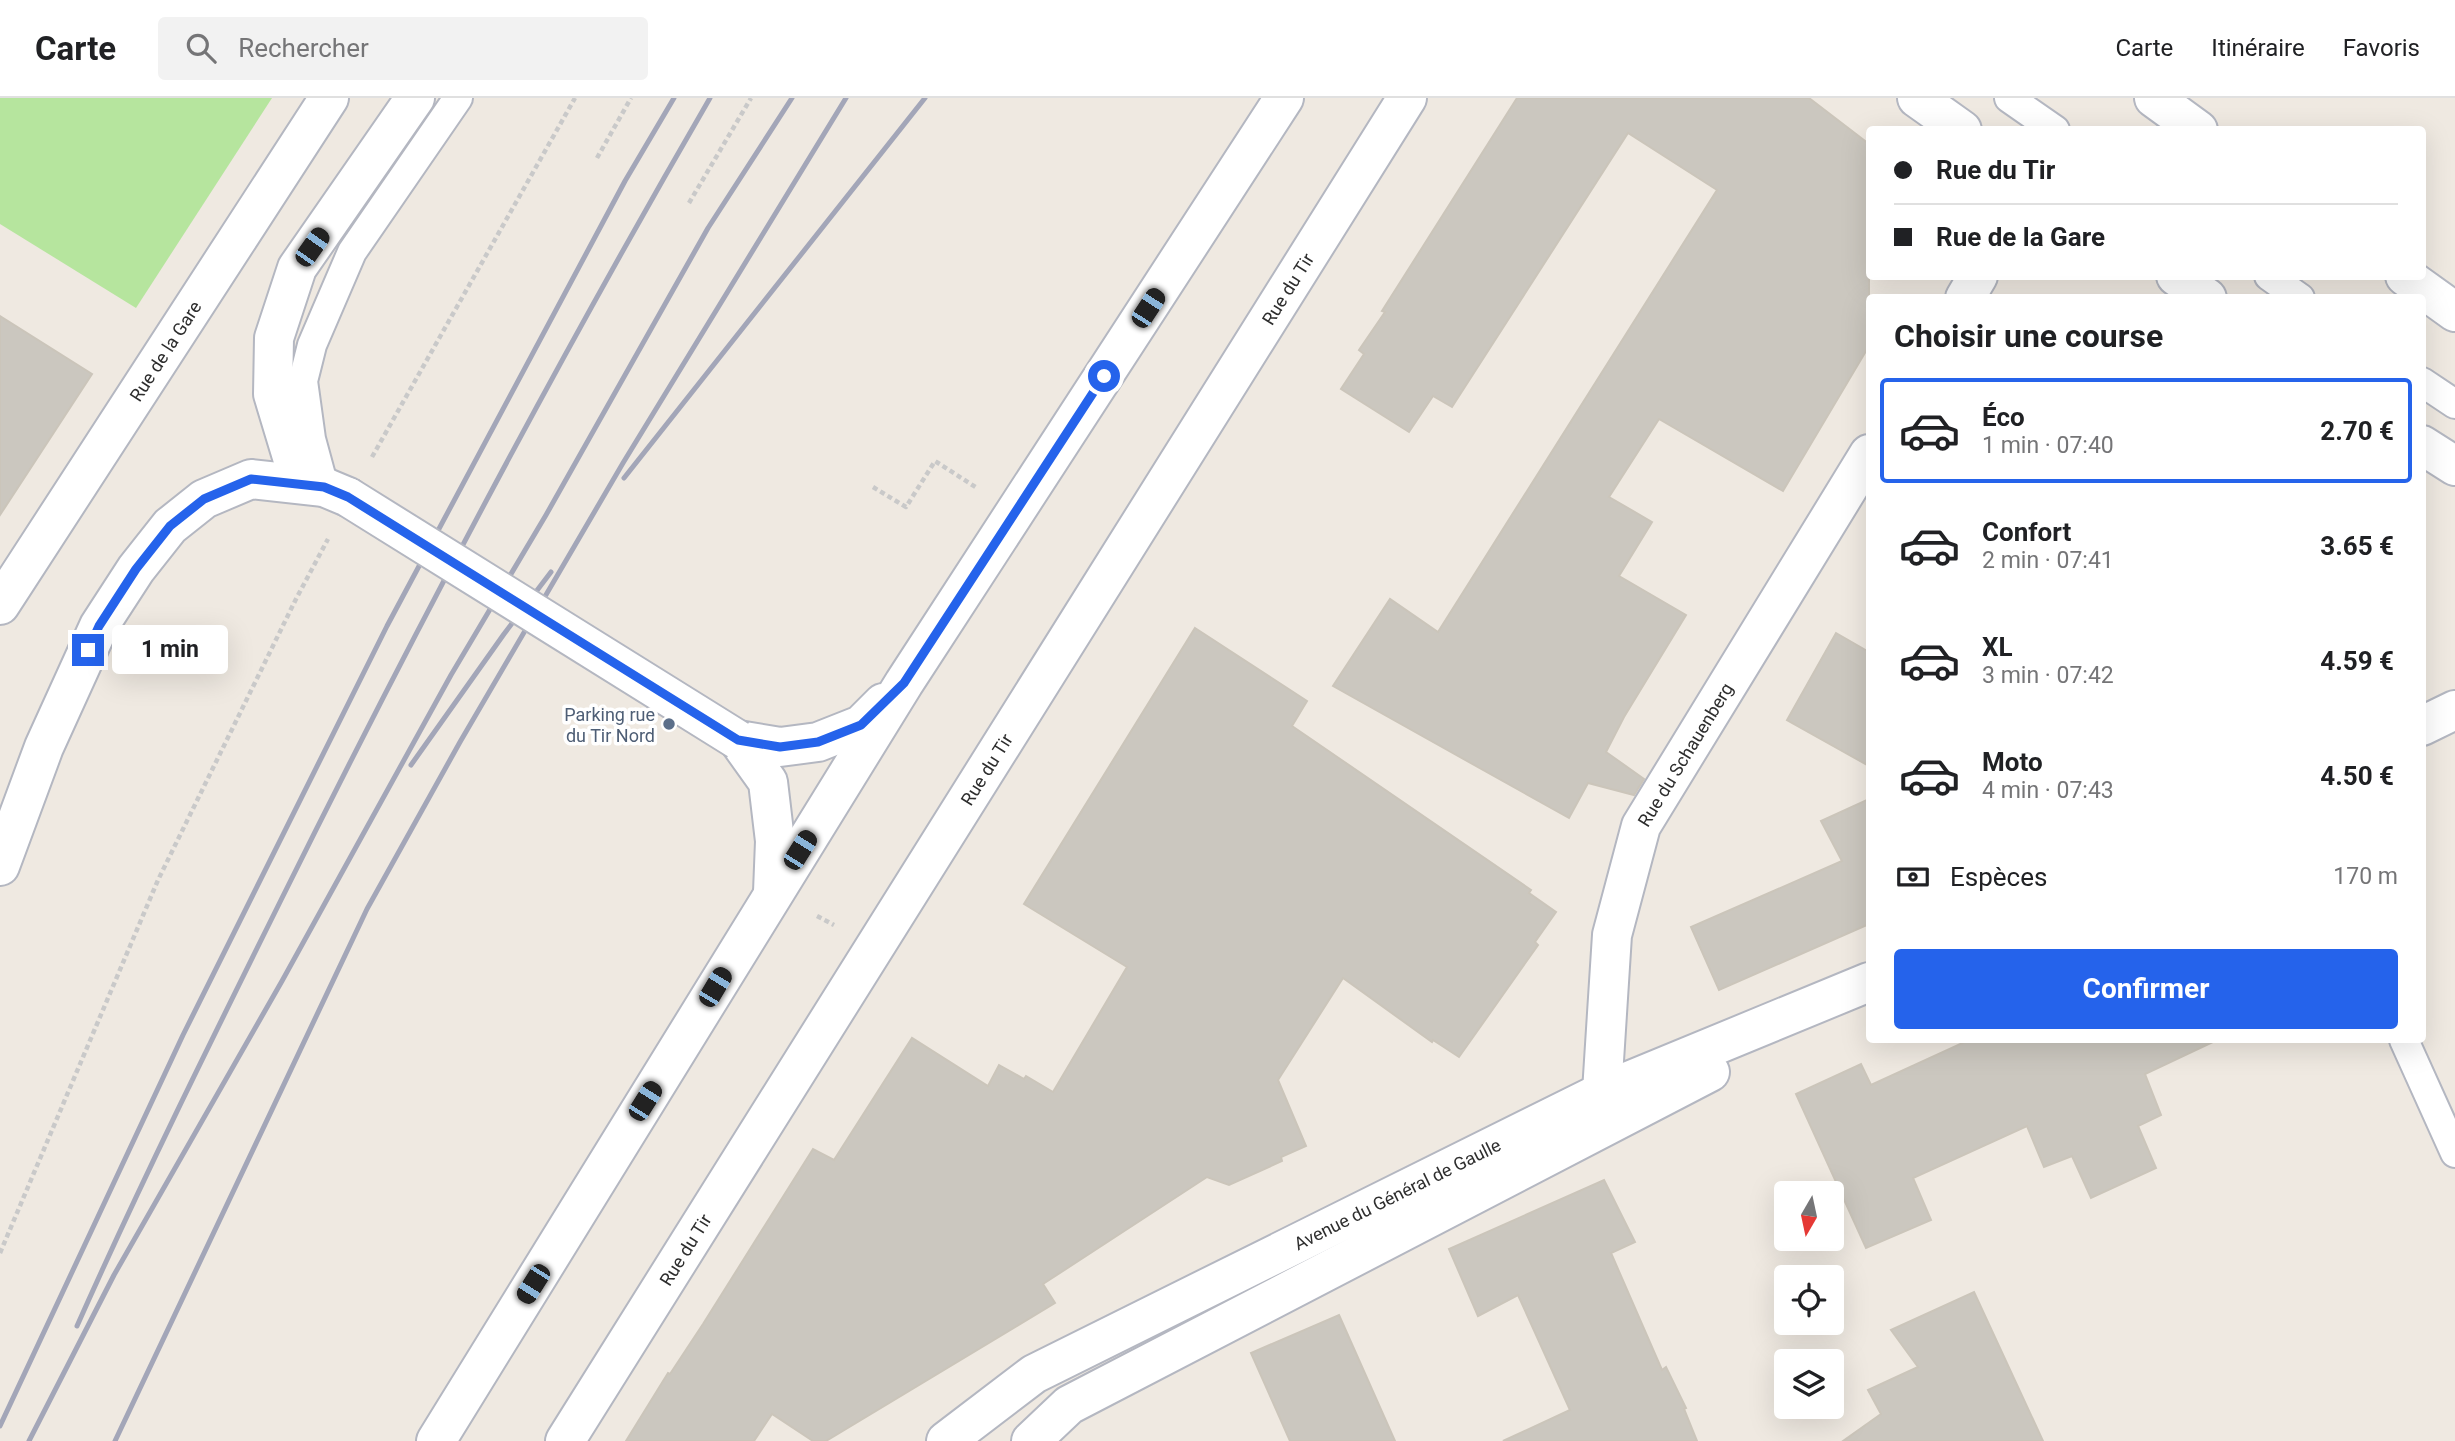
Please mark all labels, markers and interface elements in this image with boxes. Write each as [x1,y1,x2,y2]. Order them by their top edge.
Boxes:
search box [158,17,648,80]
text: Carte [35,29,116,68]
icon: search [182,29,220,67]
text: Rechercher [238,33,369,63]
text: Carte [2115,34,2173,62]
text: Itinéraire [2211,34,2305,62]
text: Favoris [2343,34,2420,62]
text: Rue du Tir [1936,155,2055,185]
text: Rue de la Gare [1936,222,2105,252]
car [292,224,333,270]
street label: Rue du Tir [1257,249,1318,328]
car [1128,285,1169,331]
street label: Rue de la Gare [125,297,205,405]
text: Choisir une course [1894,317,2163,355]
route start [1088,360,1120,392]
icon: car [1898,399,1961,462]
text: Éco [1982,402,2025,432]
text: 2.70 € [2320,416,2394,446]
text: 1 min · 07:40 [1982,432,2114,459]
icon: car [1898,514,1961,577]
text: Confort [1982,517,2071,547]
text: 3.65 € [2320,531,2394,561]
text: 2 min · 07:41 [1982,547,2114,574]
callout: 1 min [112,626,228,674]
icon: car [1898,629,1961,692]
text: XL [1982,632,2013,662]
route end [72,634,104,666]
text: 1 min [141,636,199,663]
text: 4.59 € [2320,646,2394,676]
text: 3 min · 07:42 [1982,662,2114,689]
street label: Rue du Schauenberg [1633,679,1737,830]
place label: Parking rue du Tir Nord [564,704,655,746]
marker: Parking rue du Tir Nord [661,716,677,732]
street label: Rue du Tir [956,729,1017,809]
icon: car [1898,744,1961,807]
text: Moto [1982,747,2043,777]
text: 4.50 € [2320,761,2394,791]
text: 4 min · 07:43 [1982,777,2114,804]
car [780,827,821,873]
icon: cash [1894,858,1932,896]
text: Espèces [1950,862,2047,892]
text: 170 m [2333,863,2398,890]
button: Confirmer [1894,949,2398,1029]
car [696,964,735,1010]
car [625,1078,666,1124]
street label: Avenue du Général de Gaulle [1290,1134,1504,1254]
north arrow [1774,1181,1844,1251]
map controls [1774,1181,1844,1419]
street label: Rue du Tir [655,1210,715,1289]
car [513,1261,554,1307]
button: locate [1774,1265,1844,1335]
button: layers [1774,1349,1844,1419]

